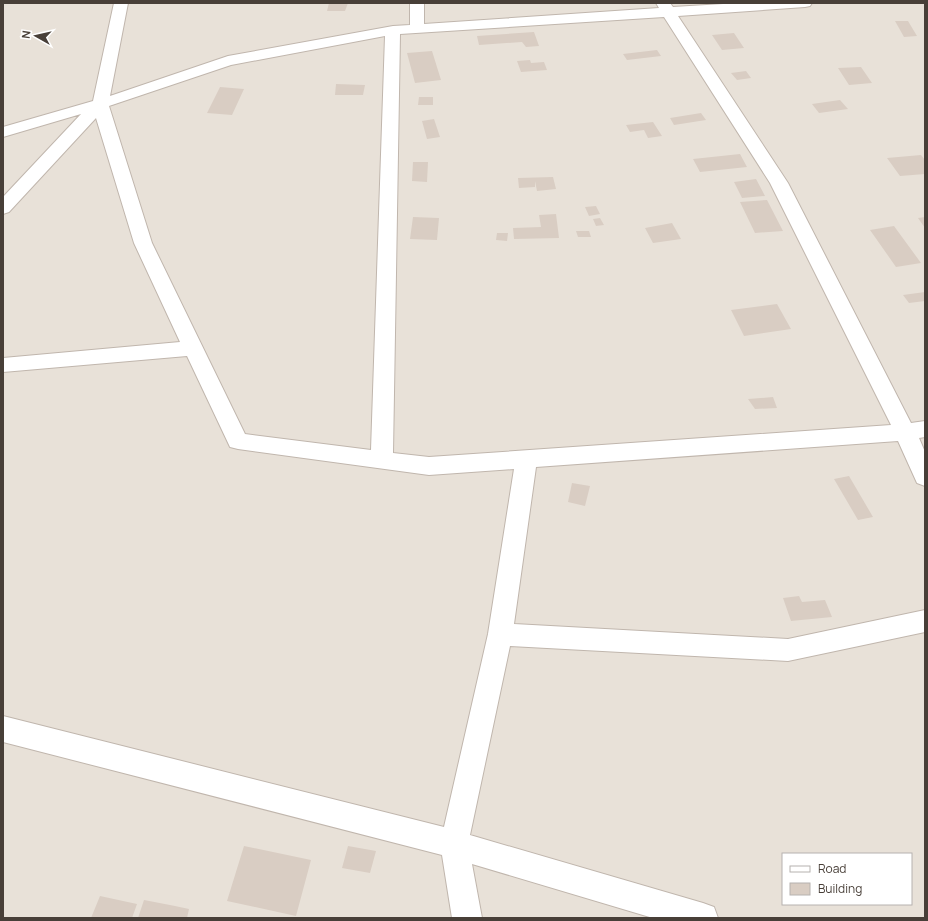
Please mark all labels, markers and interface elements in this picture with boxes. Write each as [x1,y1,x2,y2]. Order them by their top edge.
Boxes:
north arrow [16,16,56,56]
text: N [18,29,34,39]
legend [782,853,912,905]
text: Road [818,860,846,877]
text: Building [818,880,862,897]

